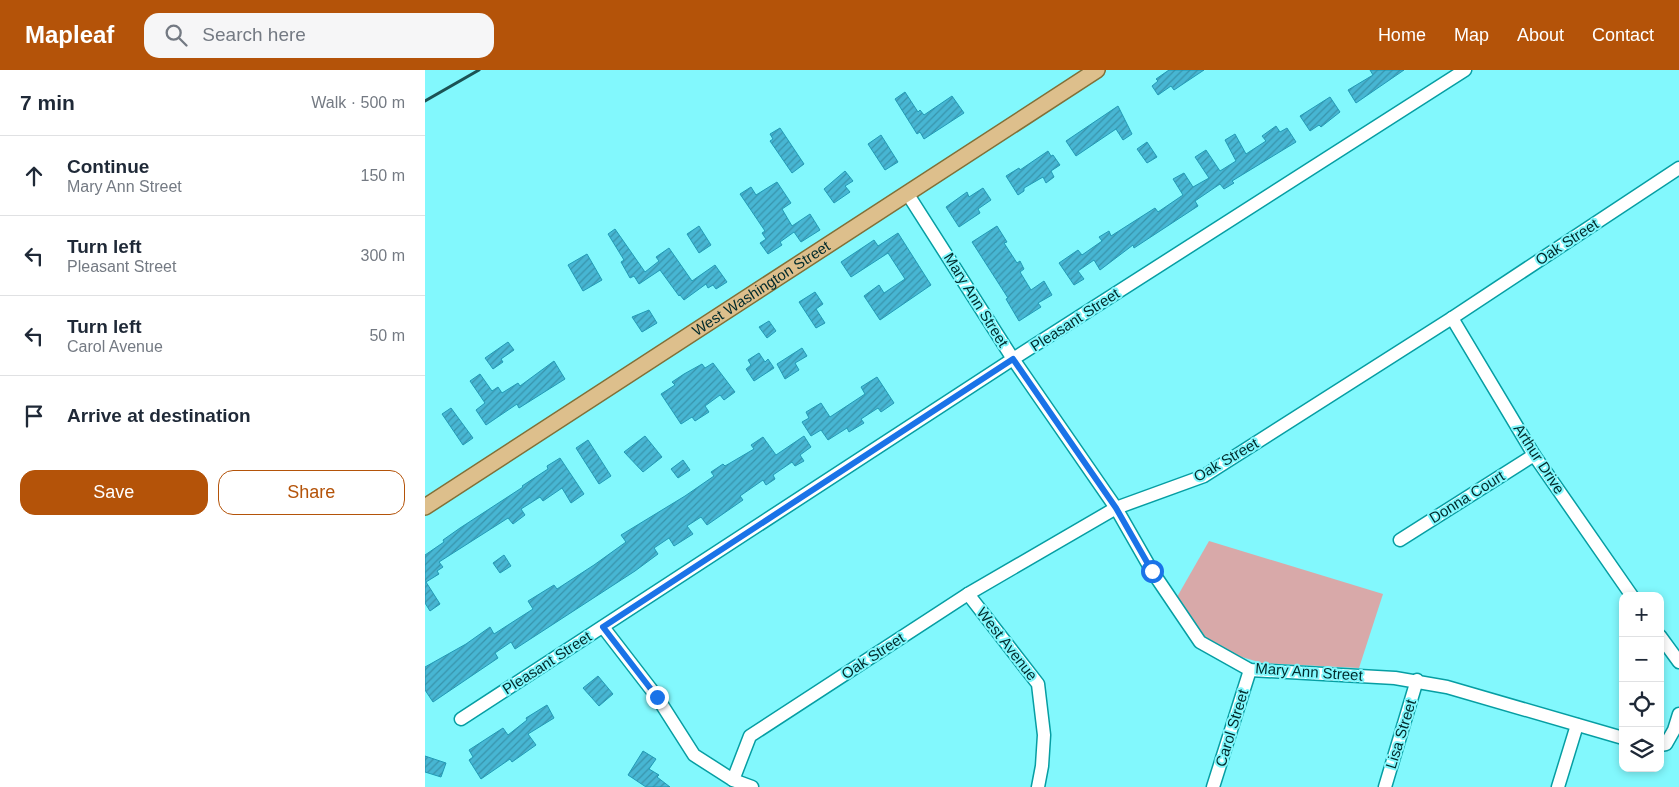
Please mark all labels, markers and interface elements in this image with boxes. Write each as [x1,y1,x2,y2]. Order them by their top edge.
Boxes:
search box [144,13,494,58]
text: Mapleaf [25,21,114,48]
icon: search [162,21,190,49]
text: Search here [202,24,306,45]
text: Home [1378,25,1426,45]
text: Map [1454,25,1489,45]
text: About [1517,25,1564,45]
text: Contact [1592,25,1654,45]
text: 7 min [20,91,75,114]
text: Walk · 500 m [311,94,405,111]
text: Continue [67,156,149,177]
icon: ahead [20,162,48,190]
text: 150 m [361,167,405,184]
text: Mary Ann Street [67,178,182,195]
street label: Oak Street [1532,214,1602,268]
text: Turn left [67,236,142,257]
street label: West Washington Street [689,237,834,339]
icon: left [20,242,48,270]
text: 300 m [361,247,405,264]
street label: Mary Ann Street [941,250,1013,351]
text: Pleasant Street [67,258,176,275]
street label: Pleasant Street [1027,284,1123,355]
text: Turn left [67,316,142,337]
icon: left [20,322,48,350]
text: 50 m [369,327,405,344]
text: Carol Avenue [67,338,163,355]
icon: arrive [20,402,48,430]
text: Arrive at destination [67,405,251,426]
street label: Arthur Drive [1510,421,1568,497]
street label: Oak Street [1190,434,1262,485]
street label: Donna Court [1426,466,1508,526]
button: Save [20,470,208,515]
button: Share [218,470,405,515]
route start [1141,560,1164,583]
map controls [1619,592,1664,772]
button: + [1619,592,1664,637]
street label: West Avenue [974,604,1041,684]
street label: Pleasant Street [499,627,595,698]
street label: Oak Street [838,628,908,682]
button: − [1619,637,1664,682]
street label: Mary Ann Street [1255,659,1364,684]
button: locate [1619,682,1664,727]
route end [646,686,669,709]
street label: Carol Street [1212,686,1252,769]
street label: Lisa Street [1382,696,1419,771]
button: layers [1619,727,1664,772]

